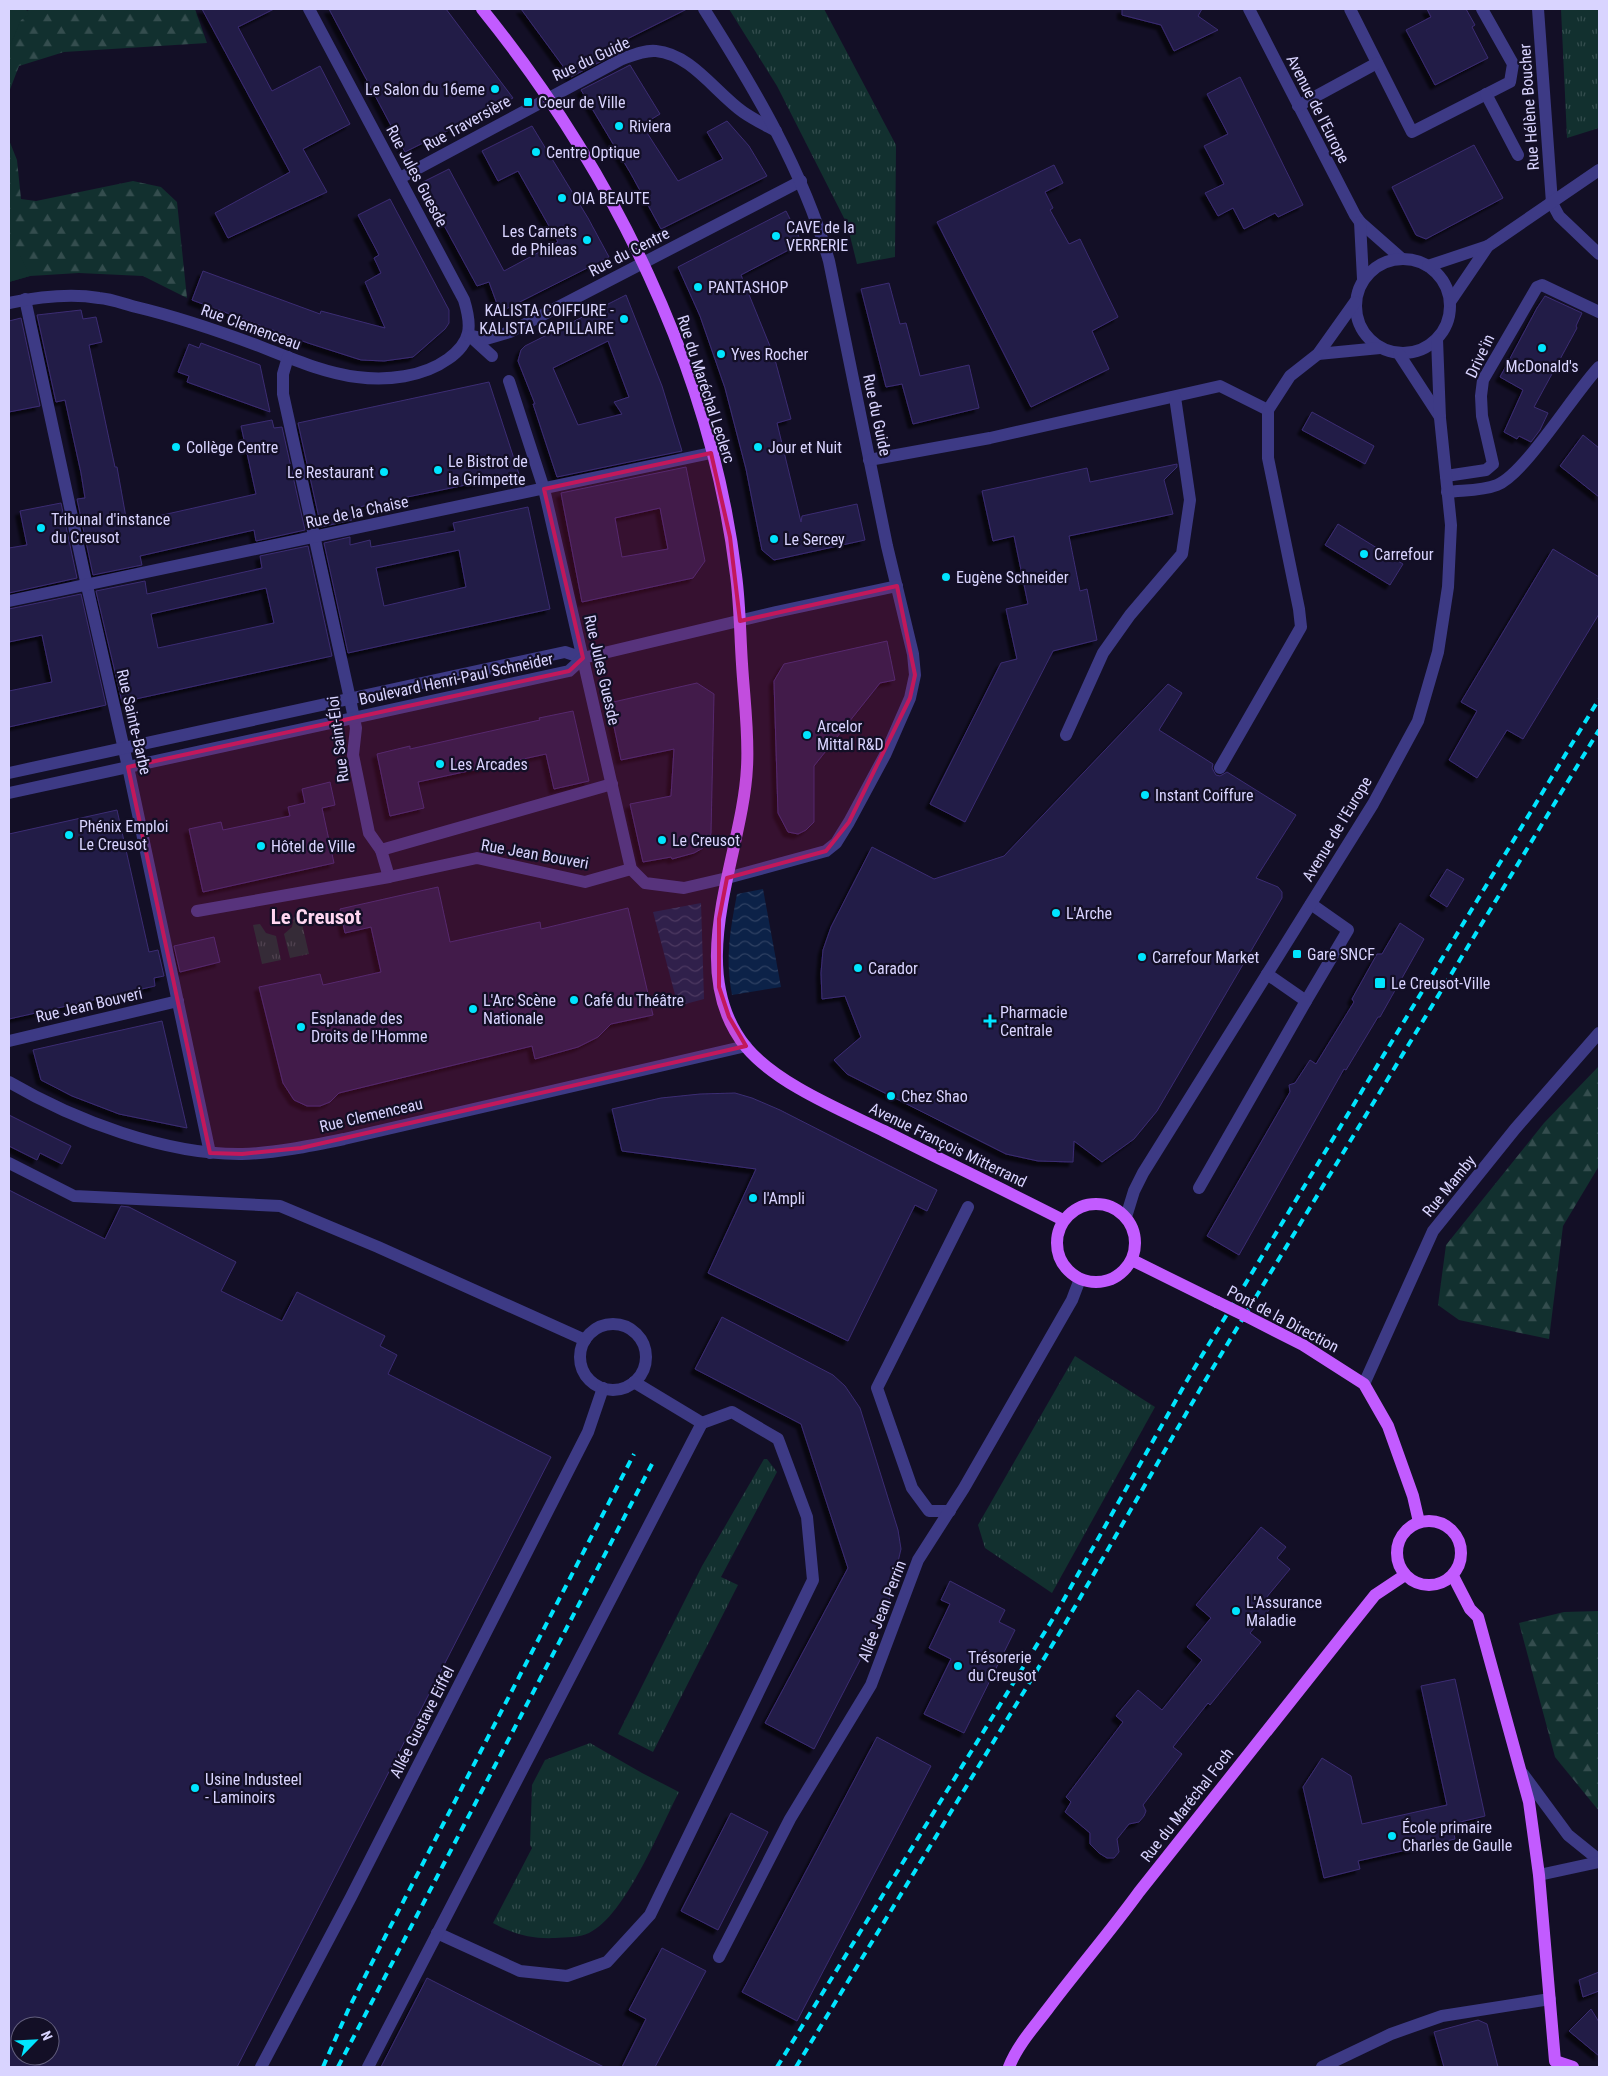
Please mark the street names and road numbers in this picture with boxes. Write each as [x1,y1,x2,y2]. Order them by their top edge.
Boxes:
street label: Rue du Guide [549,33,633,85]
street label: Rue Hélène Boucher [1515,43,1543,171]
street label: Avenue de l'Europe [1283,52,1353,166]
street label: Rue Traversière [420,91,514,155]
street label: Rue Jules Guesde [382,122,452,230]
street label: Rue du Centre [585,224,673,280]
street label: Rue Clemenceau [198,300,304,354]
street label: Rue du Maréchal Leclerc [673,313,739,465]
street label: Drive'in [1462,331,1498,381]
street label: Rue du Guide [859,372,895,458]
street label: Rue de la Chaise [304,492,410,532]
street label: Rue Jules Guesde [580,613,624,727]
street label: Boulevard Henri-Paul Schneider [357,649,555,709]
street label: Rue Sainte-Barbe [113,667,155,777]
street label: Rue Saint-Éloi [323,695,353,783]
street label: Avenue de l'Europe [1298,773,1376,885]
street label: Rue Jean Bouveri [480,835,590,873]
street label: Rue Jean Bouveri [34,983,144,1027]
street label: Rue Clemenceau [318,1094,424,1136]
street label: Avenue François Mitterrand [866,1099,1030,1191]
street label: Rue Mamby [1418,1151,1480,1221]
street label: Pont de la Direction [1224,1282,1342,1356]
street label: Allée Jean Perrin [854,1558,910,1664]
street label: Allée Gustave Eiffel [386,1663,458,1781]
street label: Rue du Maréchal Foch [1137,1744,1237,1866]

